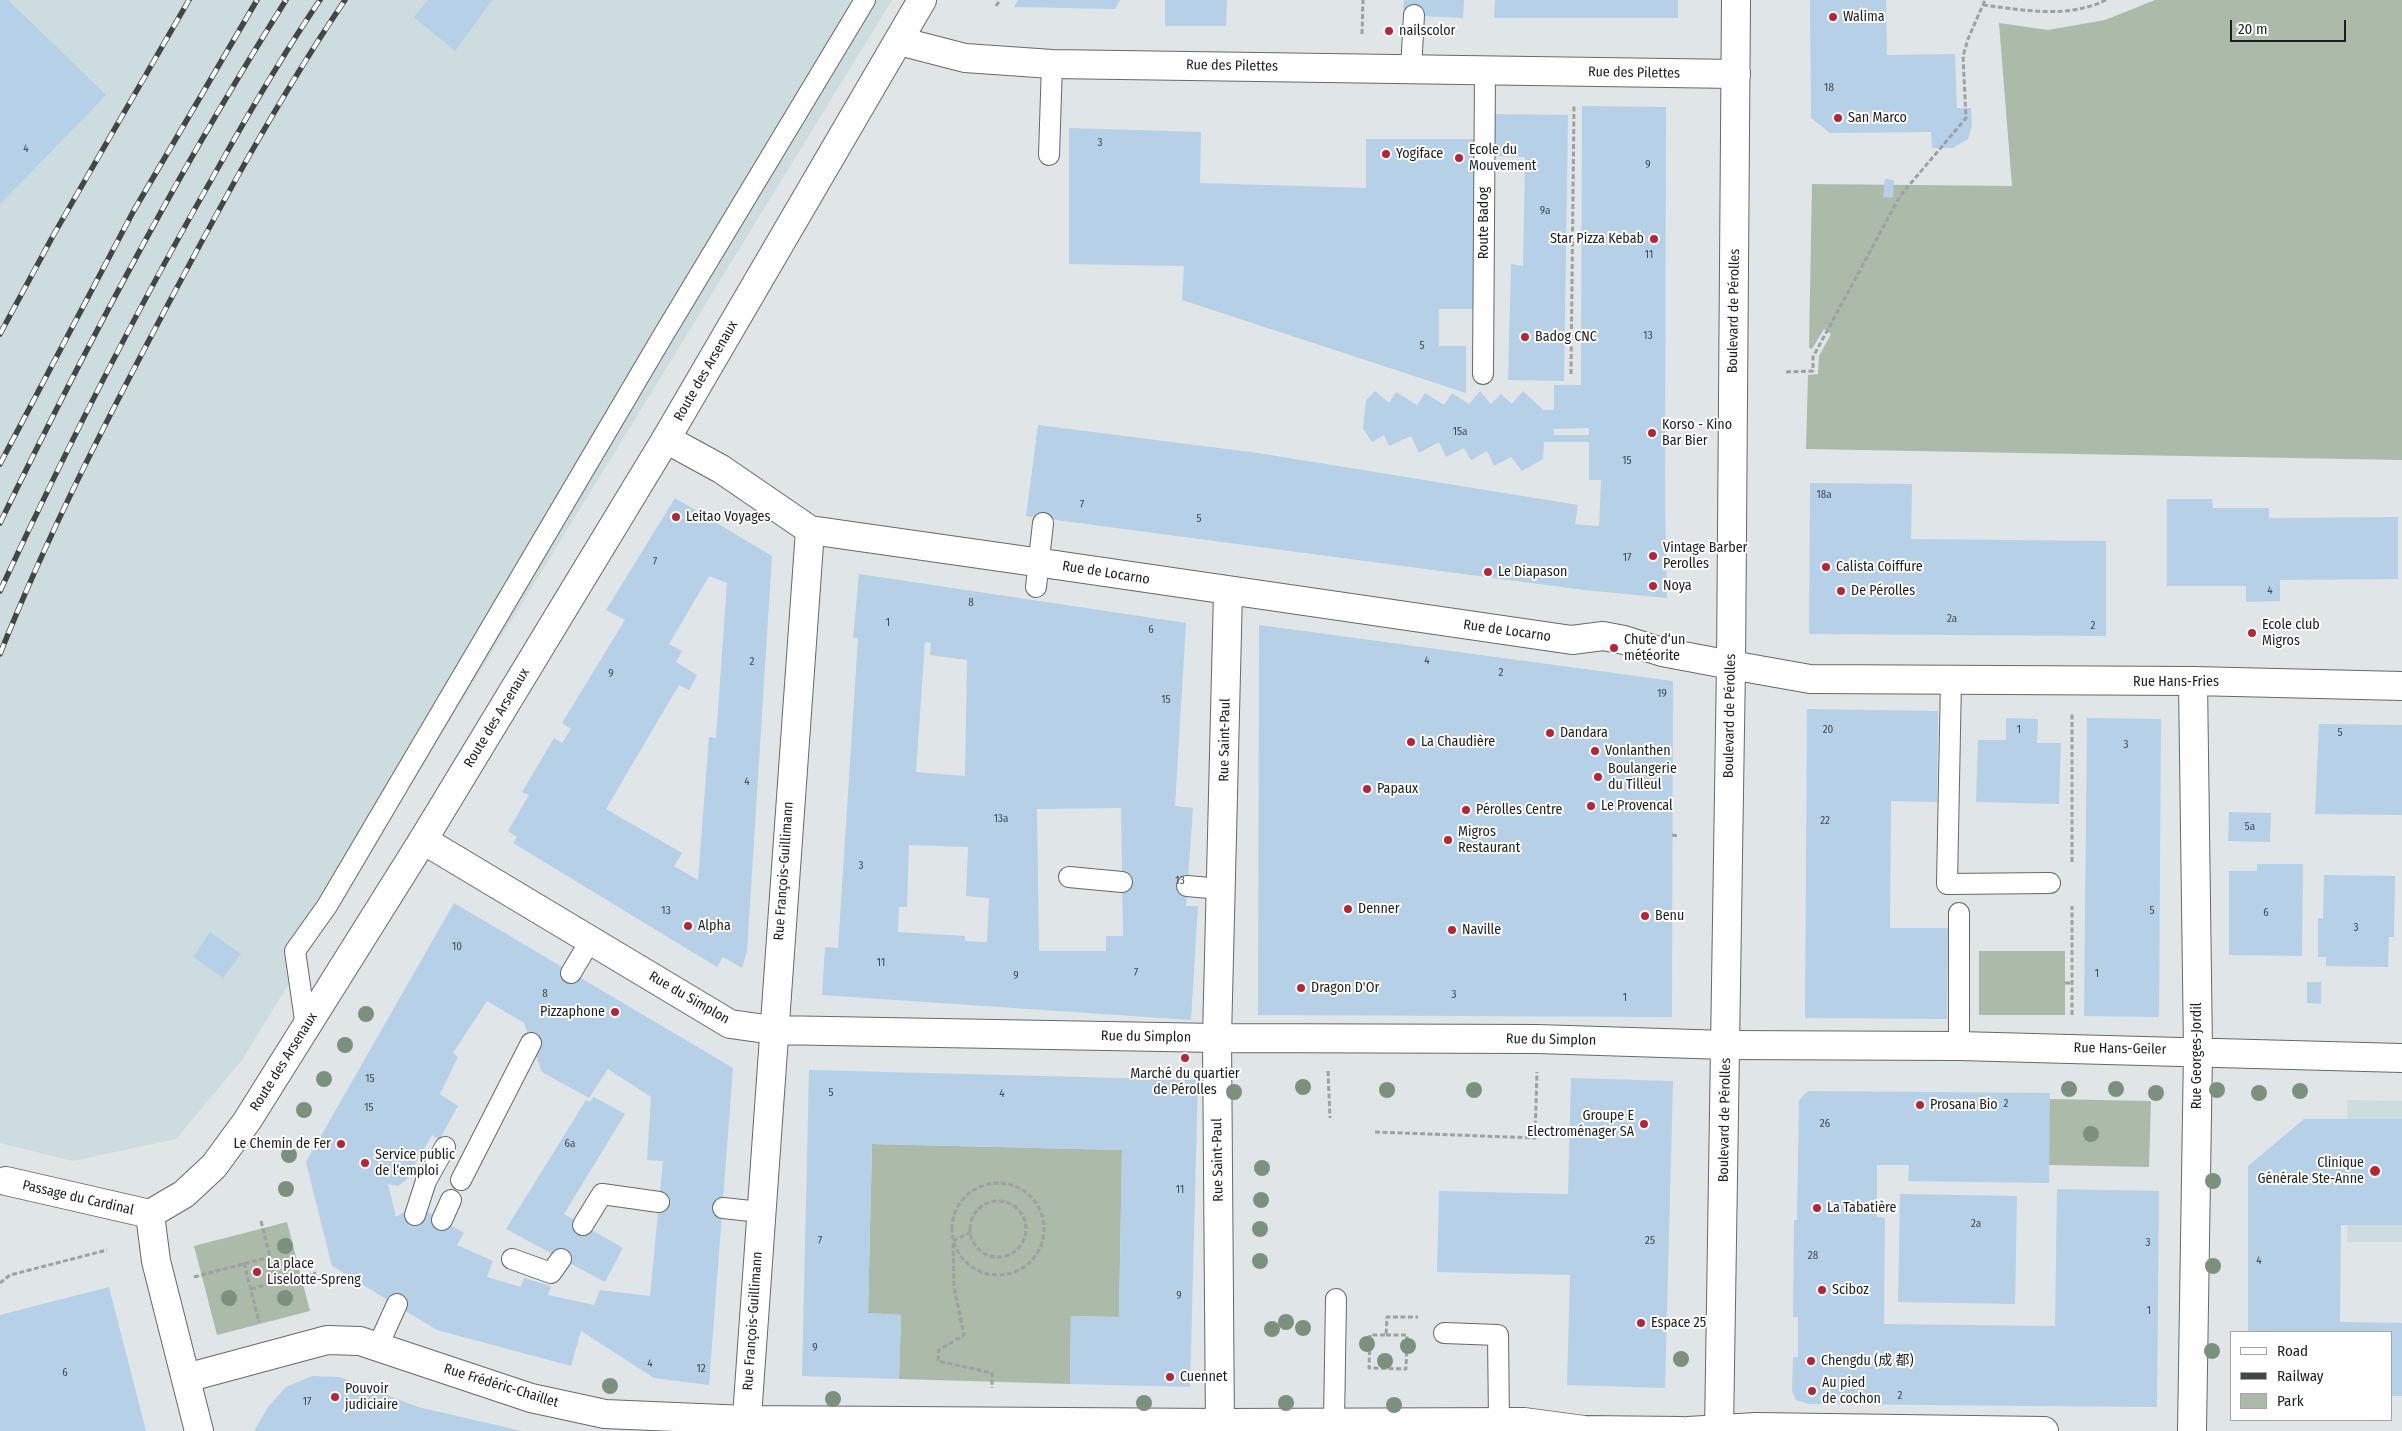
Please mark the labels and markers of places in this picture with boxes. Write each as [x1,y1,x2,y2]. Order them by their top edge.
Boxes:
place label: Walima [1843,9,1885,25]
marker: Walima [1827,11,1839,23]
place label: nailscolor [1399,23,1455,39]
marker: nailscolor [1383,25,1395,37]
place label: San Marco [1848,110,1907,126]
marker: San Marco [1832,112,1844,124]
place label: Ecole du Mouvement [1469,142,1536,174]
place label: Yogiface [1396,146,1443,162]
marker: Yogiface [1380,148,1392,160]
marker: Ecole du Mouvement [1453,152,1465,164]
place label: Star Pizza Kebab [1550,231,1644,247]
marker: Star Pizza Kebab [1648,233,1660,245]
place label: Badog CNC [1535,329,1597,345]
marker: Badog CNC [1519,331,1531,343]
place label: Korso - Kino Bar Bier [1662,417,1732,450]
marker: Korso - Kino Bar Bier [1646,427,1658,439]
place label: Leitao Voyages [686,509,770,525]
marker: Leitao Voyages [670,511,682,523]
place label: Vintage Barber Perolles [1663,540,1747,572]
marker: Vintage Barber Perolles [1647,550,1659,562]
place label: Calista Coiffure [1836,559,1923,575]
marker: Calista Coiffure [1820,561,1832,573]
place label: Le Diapason [1498,564,1567,580]
marker: Le Diapason [1482,566,1494,578]
place label: Noya [1663,578,1692,594]
marker: Noya [1647,580,1659,592]
place label: De Pérolles [1851,583,1915,599]
marker: De Pérolles [1835,585,1847,597]
place label: Ecole club Migros [2262,617,2320,650]
marker: Ecole club Migros [2246,627,2258,639]
place label: Chute d‘un météorite [1624,632,1685,664]
marker: Chute d‘un météorite [1608,642,1620,654]
place label: Dandara [1560,725,1608,741]
marker: Dandara [1544,727,1556,739]
place label: La Chaudière [1421,734,1495,750]
marker: La Chaudière [1405,736,1417,748]
place label: Vonlanthen [1605,743,1671,759]
marker: Vonlanthen [1589,745,1601,757]
place label: Boulangerie du Tilleul [1608,761,1677,794]
marker: Boulangerie du Tilleul [1592,771,1604,783]
place label: Papaux [1377,781,1418,797]
marker: Papaux [1361,783,1373,795]
place label: Le Provencal [1601,798,1673,814]
marker: Le Provencal [1585,800,1597,812]
place label: Pérolles Centre [1476,802,1562,818]
marker: Pérolles Centre [1460,804,1472,816]
place label: Migros Restaurant [1458,824,1520,856]
marker: Migros Restaurant [1442,834,1454,846]
place label: Denner [1358,901,1400,917]
marker: Denner [1342,903,1354,915]
place label: Benu [1655,908,1684,924]
marker: Benu [1639,910,1651,922]
place label: Alpha [698,918,731,934]
marker: Alpha [682,920,694,932]
place label: Naville [1462,922,1501,938]
marker: Naville [1446,924,1458,936]
place label: Dragon D'Or [1311,980,1379,996]
marker: Dragon D'Or [1295,982,1307,994]
place label: Pizzaphone [540,1004,605,1020]
marker: Pizzaphone [609,1006,621,1018]
marker: Marché du quartier de Pérolles [1179,1052,1191,1064]
place label: Marché du quartier de Pérolles [1130,1066,1240,1098]
place label: Prosana Bio [1930,1097,1998,1113]
marker: Prosana Bio [1914,1099,1926,1111]
place label: Groupe E Electroménager SA [1527,1108,1634,1140]
marker: Groupe E Electroménager SA [1638,1118,1650,1130]
place label: Le Chemin de Fer [234,1136,331,1152]
marker: Le Chemin de Fer [335,1138,347,1150]
place label: Service public de l‘emploi [375,1147,455,1180]
place label: Clinique Générale Ste-Anne [2257,1155,2364,1188]
marker: Service public de l‘emploi [359,1157,371,1169]
marker: Clinique Générale Ste-Anne [2368,1164,2382,1178]
place label: La Tabatière [1827,1200,1897,1216]
marker: La Tabatière [1811,1202,1823,1214]
place label: La place Liselotte-Spreng [267,1256,361,1288]
marker: La place Liselotte-Spreng [251,1266,263,1278]
place label: Sciboz [1832,1282,1869,1298]
marker: Sciboz [1816,1284,1828,1296]
place label: Espace 25 [1651,1315,1706,1331]
marker: Espace 25 [1635,1317,1647,1329]
place label: Chengdu (成 都) [1821,1353,1914,1369]
marker: Chengdu (成 都) [1805,1355,1817,1367]
place label: Cuennet [1180,1369,1227,1385]
marker: Cuennet [1164,1371,1176,1383]
place label: Au pied de cochon [1822,1375,1881,1408]
place label: Pouvoir judiciaire [345,1381,398,1414]
marker: Au pied de cochon [1806,1385,1818,1397]
marker: Pouvoir judiciaire [329,1391,341,1403]

